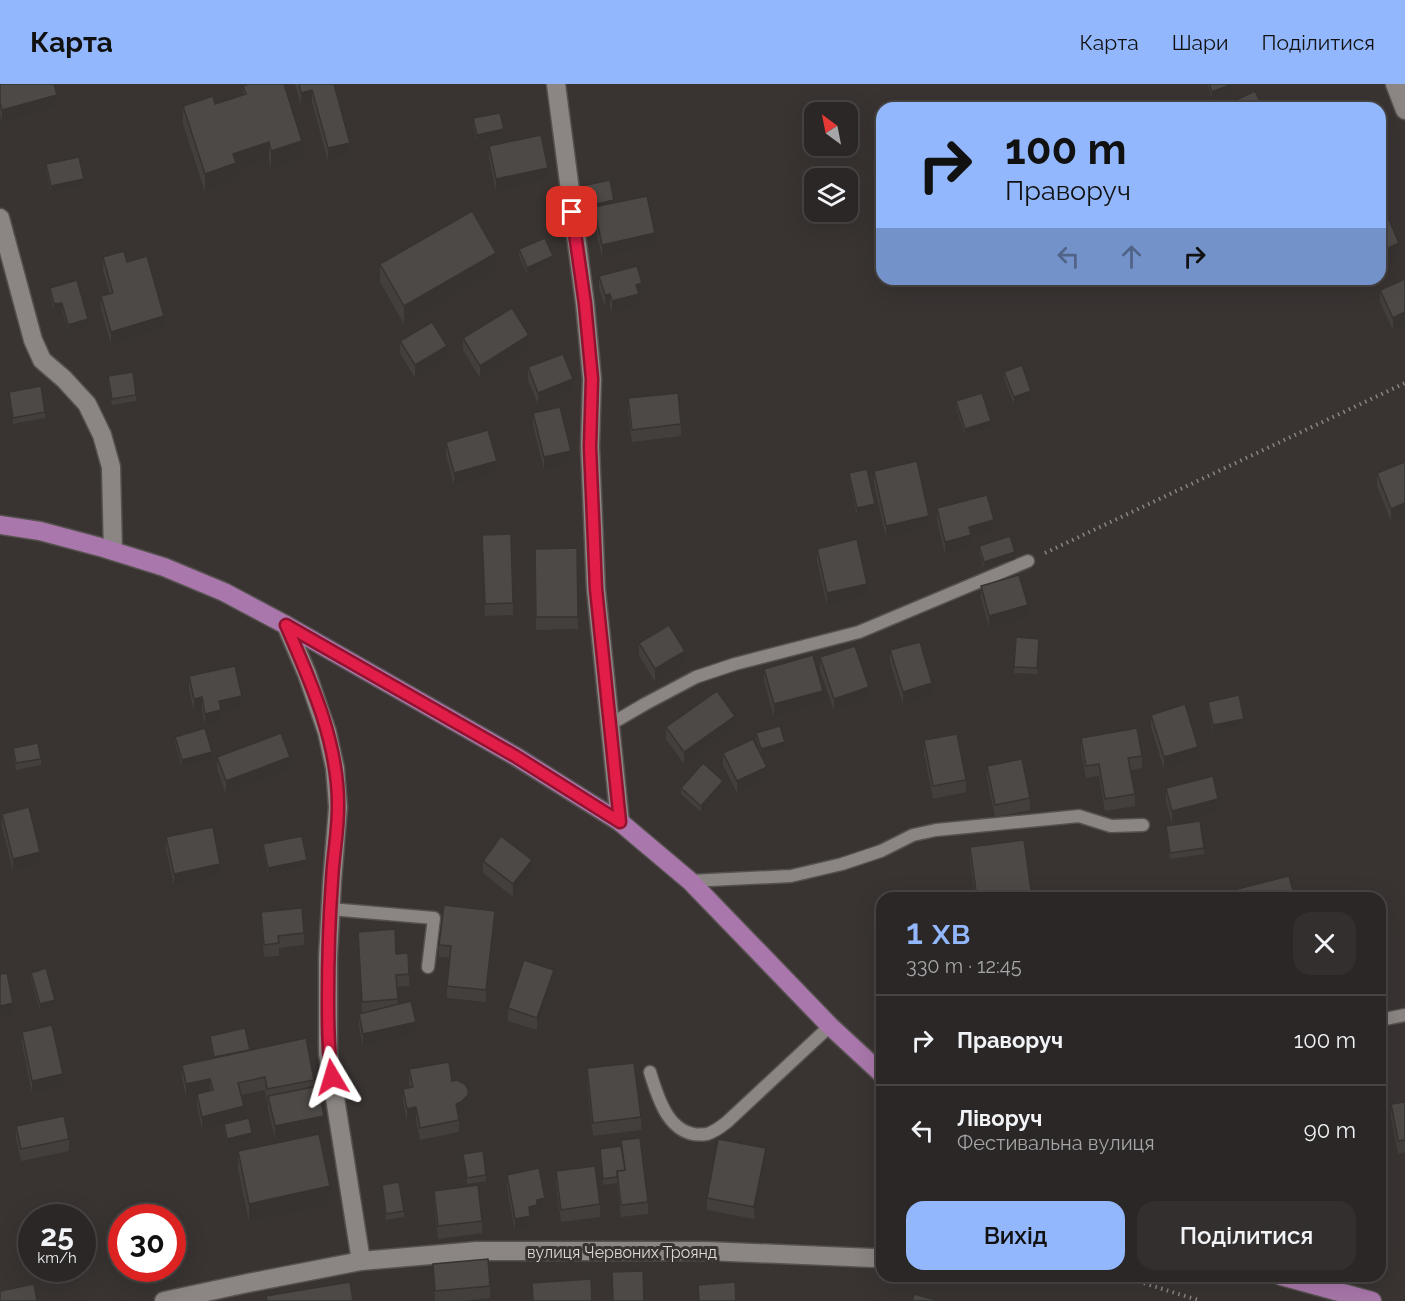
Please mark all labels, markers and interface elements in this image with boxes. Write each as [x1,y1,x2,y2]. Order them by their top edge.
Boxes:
text: Карта [30,26,113,59]
text: Карта [1080,30,1139,55]
text: Шари [1172,30,1229,55]
text: Поділитися [1262,30,1375,55]
north arrow [804,102,858,156]
map controls [804,102,858,222]
text: 100 m [1005,125,1127,174]
icon: right [906,126,984,204]
button: layers [804,168,858,222]
text: Праворуч [1005,175,1131,206]
pin [546,186,597,237]
icon: arrive [555,195,588,228]
icon: left [1052,240,1085,273]
icon: ahead [1115,240,1148,273]
icon: right [1178,240,1211,273]
text: 1 хв [906,910,971,952]
button: close [1293,912,1356,975]
text: 330 m · 12:45 [906,954,1022,978]
icon: right [906,1024,939,1057]
text: Праворуч [957,1027,1063,1053]
text: 100 m [1294,1027,1356,1053]
position arrow [300,1045,364,1109]
text: Ліворуч [957,1105,1042,1131]
icon: left [906,1114,939,1147]
text: 90 m [1304,1117,1356,1143]
text: Фестивальна вулиця [957,1131,1155,1155]
button: Вихід [906,1201,1125,1270]
button: Поділитися [1137,1201,1356,1270]
speed limit sign: 30 [108,1204,186,1282]
text: 25 [40,1218,74,1253]
street label: вулиця Червоних Троянд [527,1243,717,1262]
text: km/h [37,1249,77,1267]

